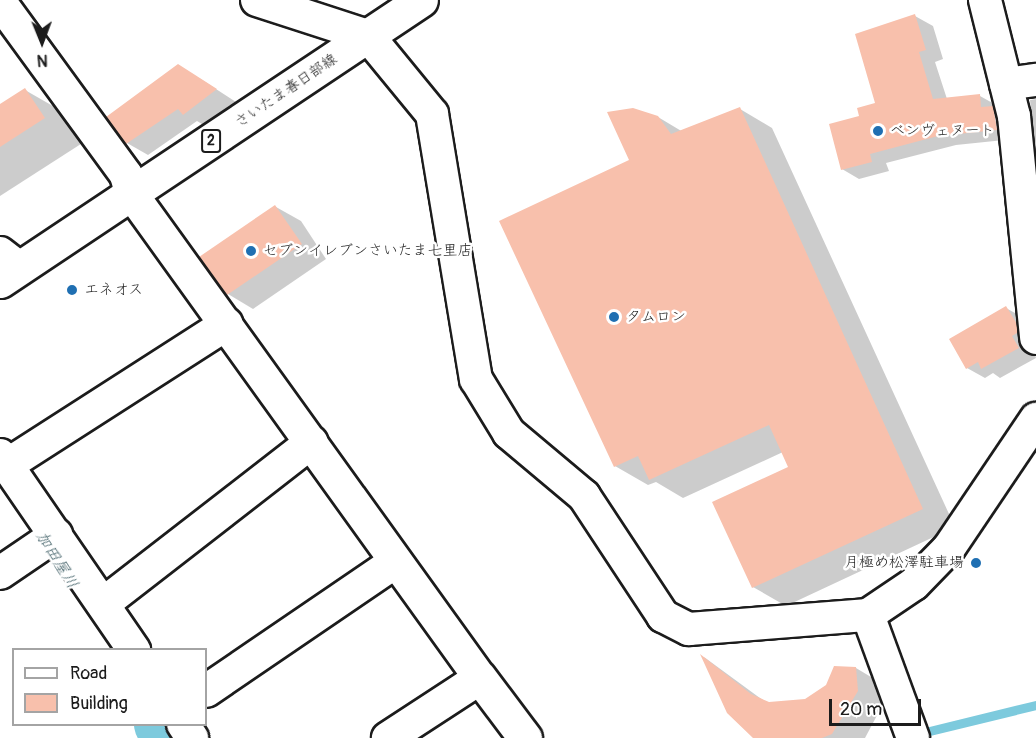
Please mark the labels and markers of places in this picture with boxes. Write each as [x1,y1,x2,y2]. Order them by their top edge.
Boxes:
place label: ベンヴェヌート [890,122,995,140]
marker: ベンヴェヌート [871,124,885,138]
place label: セブンイレブンさいたま七里店 [263,242,473,260]
marker: セブンイレブンさいたま七里店 [244,244,258,258]
place label: エネオス [84,281,144,299]
marker: エネオス [65,283,79,297]
place label: タムロン [626,308,686,326]
marker: タムロン [607,310,621,324]
place label: 月極め松澤駐車場 [844,554,964,572]
marker: 月極め松澤駐車場 [969,556,983,570]

